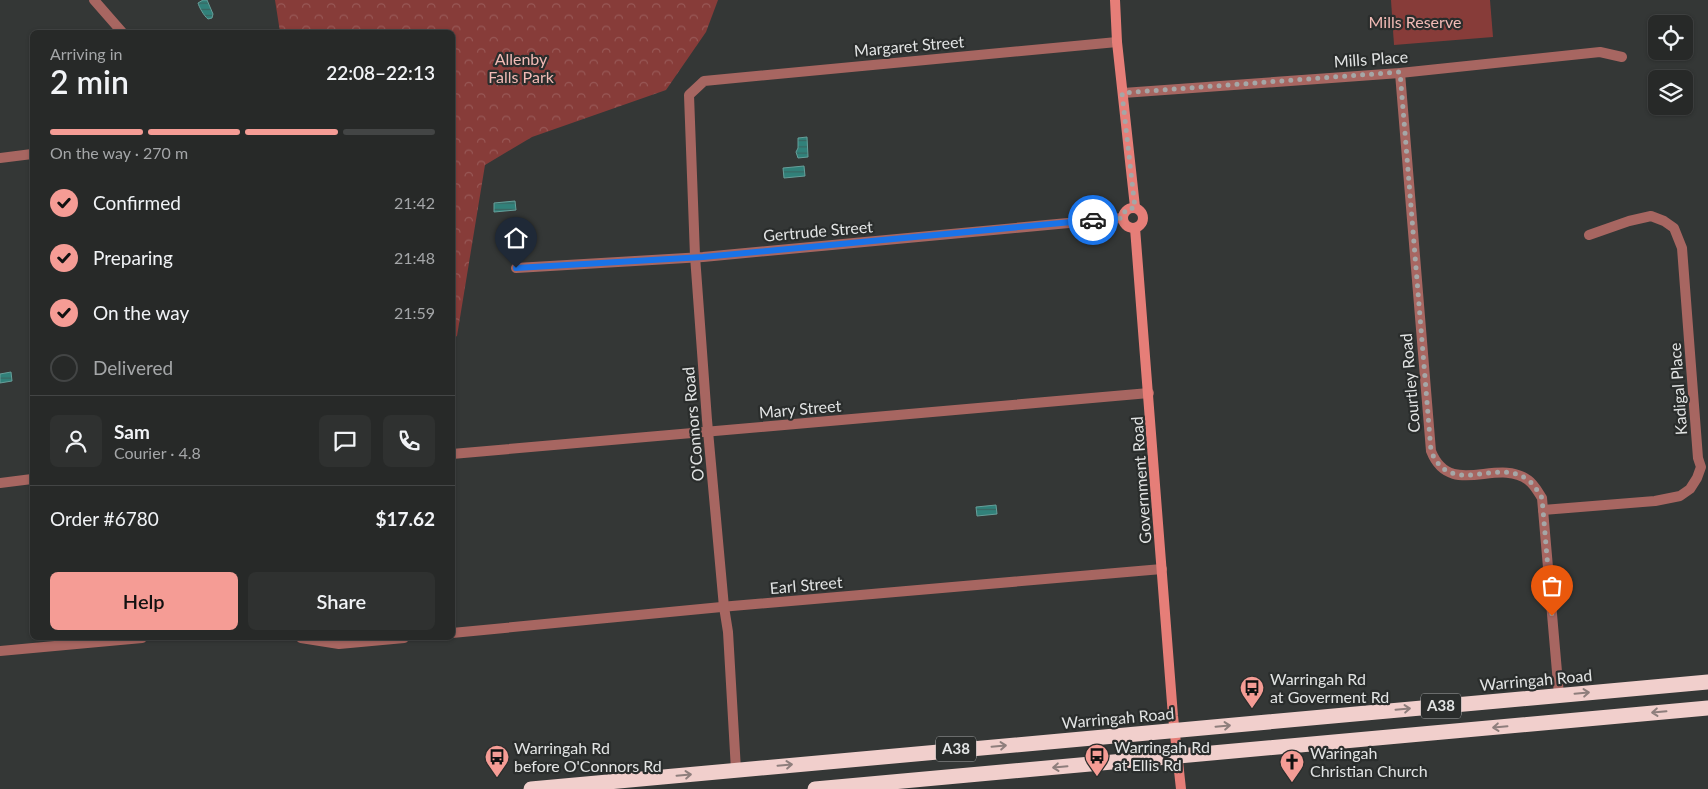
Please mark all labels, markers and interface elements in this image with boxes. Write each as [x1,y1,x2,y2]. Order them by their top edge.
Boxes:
park label: Mills Reserve [1369,12,1461,31]
map controls [1648,15,1693,115]
button: locate [1648,15,1693,60]
street label: Margaret Street [853,31,965,60]
text: Arriving in [50,44,123,63]
street label: Mills Place [1333,46,1409,71]
park label: Allenby Falls Park [488,49,555,86]
text: 22:08–22:13 [326,61,435,84]
text: 2 min [50,62,129,101]
button: layers [1648,70,1693,115]
text: On the way · 270 m [50,143,188,162]
icon: check [50,189,78,217]
text: Confirmed [93,191,181,214]
text: 21:42 [394,193,435,212]
courier [1068,195,1118,245]
icon: car [1079,206,1107,234]
street label: Gertrude Street [762,216,874,245]
pin [495,217,537,268]
icon: home [502,224,530,252]
icon: check [50,244,78,272]
text: Preparing [93,246,173,269]
text: 21:48 [394,248,435,267]
icon: check [50,299,78,327]
text: On the way [93,301,189,324]
text: 21:59 [394,303,435,322]
street label: Courtley Road [1396,333,1423,433]
street label: Kadigal Place [1665,342,1690,436]
text: Delivered [93,356,173,379]
street label: O'Connors Road [678,366,707,482]
street label: Mary Street [758,395,842,422]
button: person [50,415,102,467]
button: chat [319,415,371,467]
button: phone [383,415,435,467]
street label: Government Road [1127,416,1154,544]
text: Sam [114,420,150,443]
text: Courier · 4.8 [114,443,201,462]
text: Order #6780 [50,507,159,530]
text: $17.62 [375,507,435,530]
pin [1531,565,1573,616]
button: Help [50,572,238,630]
button: Share [248,572,435,630]
street label: Earl Street [769,572,843,597]
icon: bag [1538,572,1566,600]
street label: Warringah Road [1479,665,1593,694]
place label: Warringah Rd at Goverment Rd [1270,669,1389,706]
bus stop icon: Warringah Rd at Goverment Rd [1239,675,1265,709]
one-way arrow [1574,688,1590,698]
road number: A38 [1421,694,1461,718]
street label: Warringah Road [1061,703,1175,732]
one-way arrow [1394,705,1410,714]
one-way arrow [1652,707,1668,717]
one-way arrow [1215,721,1231,731]
one-way arrow [1492,723,1508,732]
road number: A38 [936,736,976,762]
place label: Warringah Rd at Ellis Rd [1114,737,1210,774]
place label: Warringah Rd before O'Connors Rd [514,738,662,775]
one-way arrow [991,741,1007,750]
bus stop icon: Warringah Rd at Ellis Rd [1084,743,1110,777]
place label: Waringah Christian Church [1310,743,1428,780]
bus stop icon: Warringah Rd before O'Connors Rd [484,744,510,778]
church icon: Waringah Christian Church [1279,749,1305,783]
one-way arrow [777,760,793,770]
one-way arrow [1052,763,1068,772]
one-way arrow [675,770,691,779]

